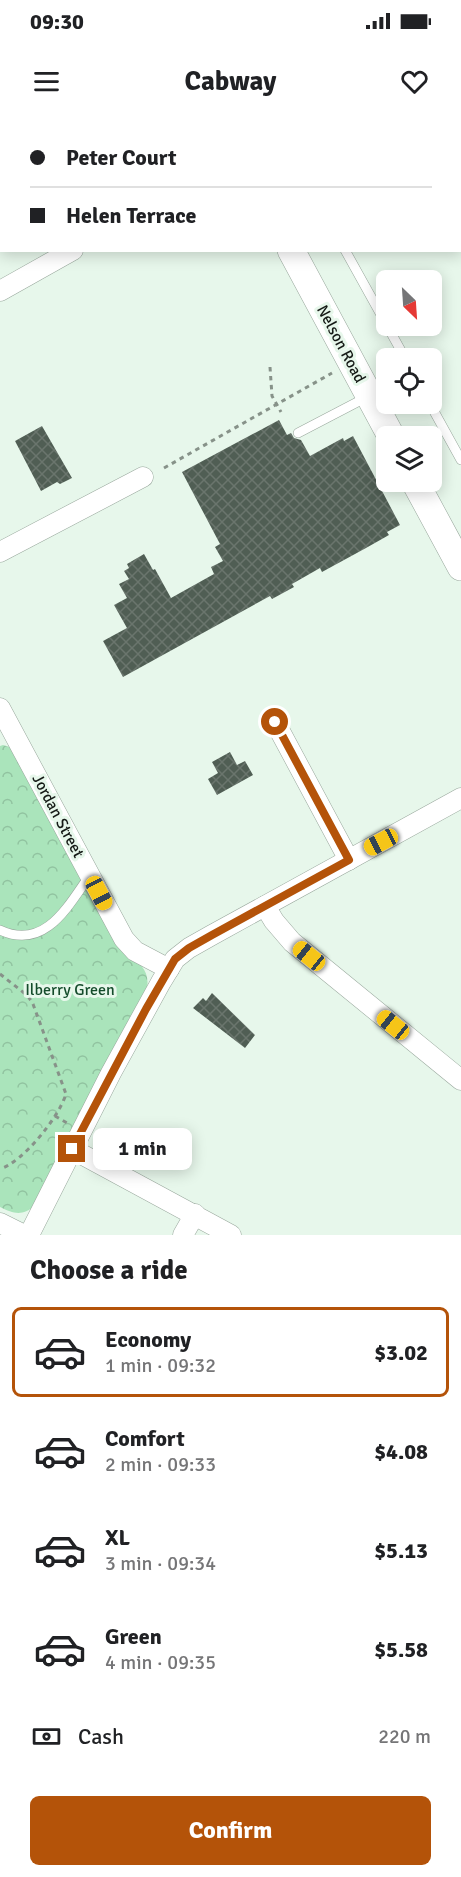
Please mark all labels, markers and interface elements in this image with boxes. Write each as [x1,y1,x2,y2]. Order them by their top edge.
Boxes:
text: 09:30 [30,8,84,35]
icon: menu [30,65,63,98]
text: Cabway [185,65,276,98]
icon: heart [398,65,431,98]
text: Peter Court [66,144,177,171]
text: Helen Terrace [66,202,196,229]
north arrow [376,270,442,336]
map controls [376,270,442,492]
street label: Nelson Road [312,302,370,386]
button: locate [376,348,442,414]
button: layers [376,426,442,492]
route start [261,708,288,735]
street label: Jordan Street [28,771,89,862]
car [361,826,401,858]
car [83,873,115,913]
car [289,938,329,974]
park label: Ilberry Green [25,980,115,1000]
car [373,1007,413,1043]
callout: 1 min [93,1128,192,1170]
route end [58,1135,85,1162]
text: 1 min [118,1136,167,1161]
text: Choose a ride [30,1254,188,1287]
icon: car [33,1325,87,1379]
text: Economy [105,1326,191,1353]
text: $3.02 [374,1339,428,1366]
text: 1 min · 09:32 [105,1353,216,1378]
icon: car [33,1424,87,1478]
text: Comfort [105,1425,185,1452]
text: $4.08 [374,1438,428,1465]
text: 2 min · 09:33 [105,1452,216,1477]
icon: car [33,1523,87,1577]
text: XL [105,1524,130,1551]
text: $5.13 [374,1537,428,1564]
text: 3 min · 09:34 [105,1551,216,1576]
icon: car [33,1622,87,1676]
text: Green [105,1623,162,1650]
text: $5.58 [374,1636,428,1663]
text: 4 min · 09:35 [105,1650,216,1675]
icon: cash [30,1720,63,1753]
text: Cash [78,1723,124,1750]
text: 220 m [378,1724,431,1749]
button: Confirm [30,1796,431,1865]

